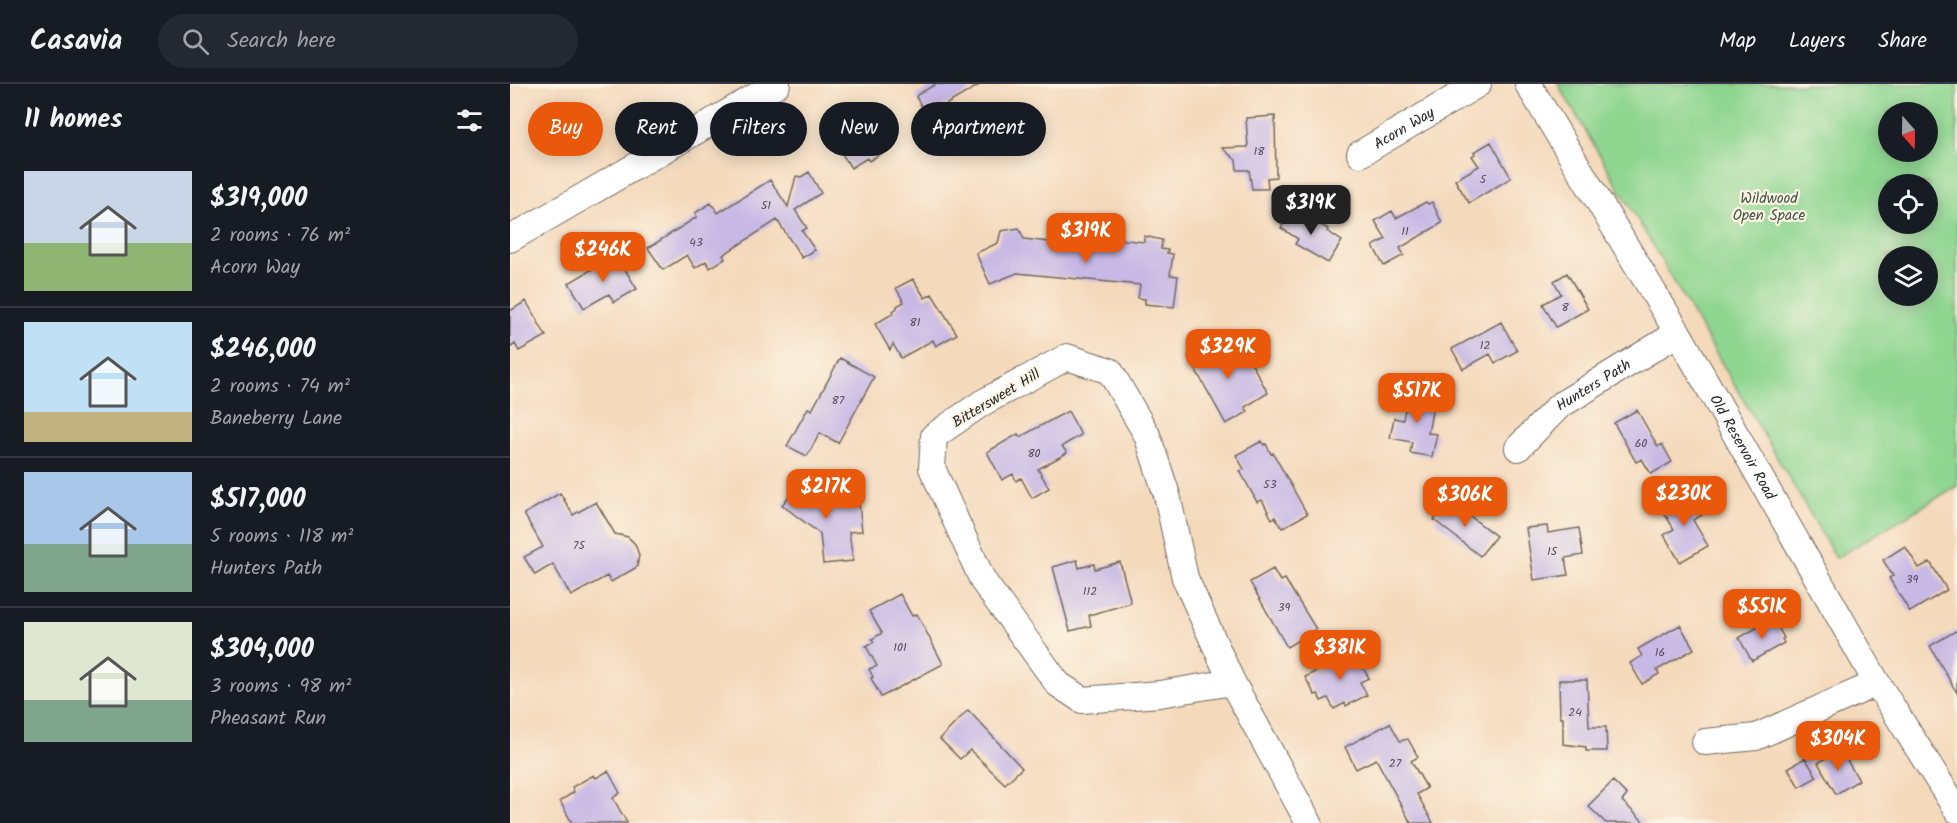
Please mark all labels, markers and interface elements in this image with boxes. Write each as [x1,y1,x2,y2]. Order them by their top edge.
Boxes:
search box [158,14,578,68]
text: Casavia [30,19,122,64]
text: Search here [227,24,336,59]
icon: search [179,25,212,58]
text: Map [1719,25,1756,58]
text: Layers [1789,25,1845,58]
text: Share [1878,25,1927,58]
text: 11 homes [24,99,122,141]
street label: Acorn Way [1369,101,1440,156]
chip: Buy [528,102,603,156]
chip: Rent [615,102,698,156]
chip: Filters [710,102,807,156]
chip: New [819,102,899,156]
chip: Apartment [911,102,1046,156]
north arrow [1878,102,1938,162]
map controls [1878,102,1938,306]
icon: filters [453,104,486,137]
house number: 18 [1254,142,1265,161]
house number: 5 [1480,170,1488,189]
button: locate [1878,174,1938,234]
text: $319,000 [210,178,307,220]
pin: $319K [1269,185,1353,236]
park label: Wildwood Open Space [1733,187,1806,228]
text: $319K [1286,188,1336,220]
icon: home [72,195,144,267]
house number: 51 [761,196,771,215]
pin: $319K [1044,213,1128,264]
text: $319K [1061,216,1111,248]
text: 2 rooms · 76 m² [210,220,350,252]
house number: 11 [1401,222,1409,241]
pin: $246K [561,232,645,283]
house number: 43 [689,233,703,252]
text: $246K [574,235,632,267]
button: layers [1878,246,1938,306]
text: Acorn Way [210,252,300,284]
house number: 8 [1561,298,1569,317]
house number: 81 [910,313,921,332]
text: $246,000 [210,329,316,371]
pin: $329K [1186,329,1270,380]
text: $329K [1200,332,1256,364]
house number: 12 [1480,336,1490,355]
icon: home [72,346,144,418]
street label: Hunters Path [1552,354,1636,418]
street label: Bittersweet Hill [948,363,1045,435]
text: 2 rooms · 74 m² [210,371,350,403]
pin: $517K [1375,373,1459,424]
text: $517K [1392,376,1442,408]
street label: Old Reservoir Road [1702,390,1782,505]
house number: 87 [832,391,845,410]
text: Baneberry Lane [210,403,342,435]
house number: 60 [1635,434,1647,453]
house number: 80 [1027,444,1041,463]
pin: $217K [784,469,868,520]
text: $217K [800,472,852,504]
house number: 53 [1263,475,1277,494]
pin: $230K [1642,476,1726,527]
pin: $306K [1423,477,1507,528]
text: $517,000 [210,479,306,521]
text: $230K [1656,479,1712,511]
text: $306K [1437,480,1493,512]
icon: home [72,496,144,568]
text: 5 rooms · 118 m² [210,521,353,553]
house number: 75 [573,536,587,555]
house number: 15 [1547,542,1559,561]
text: Hunters Path [210,553,322,585]
house number: 39 [1906,570,1918,589]
house number: 112 [1083,582,1097,601]
pin: $551K [1720,589,1804,640]
text: $551K [1737,592,1787,624]
house number: 39 [1278,598,1290,617]
text: $304,000 [210,629,314,671]
pin: $381K [1298,630,1382,681]
text: $381K [1314,633,1366,665]
house number: 101 [893,638,907,657]
house number: 16 [1655,643,1665,662]
icon: home [72,646,144,718]
text: 3 rooms · 98 m² [210,671,351,703]
text: Pheasant Run [210,703,326,735]
house number: 24 [1568,703,1582,722]
pin: $304K [1796,721,1880,772]
text: $304K [1810,724,1866,756]
house number: 27 [1389,754,1402,773]

